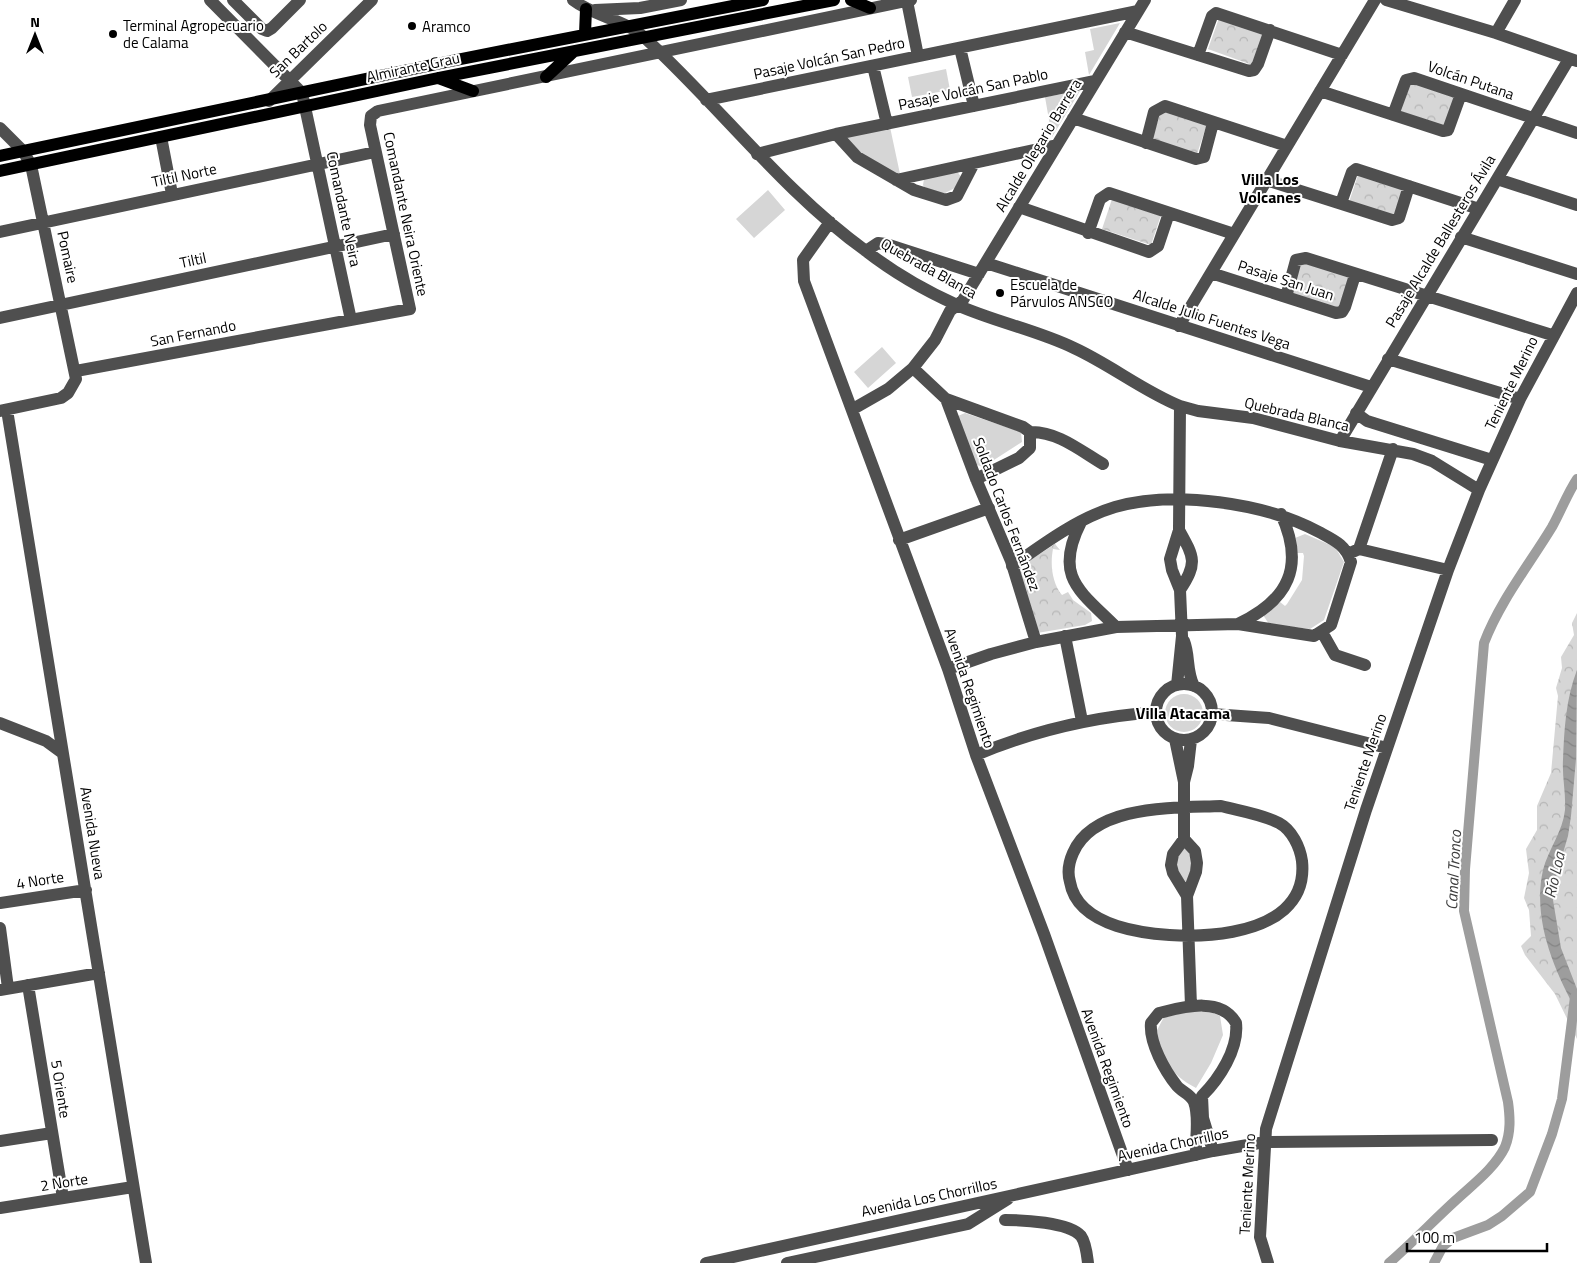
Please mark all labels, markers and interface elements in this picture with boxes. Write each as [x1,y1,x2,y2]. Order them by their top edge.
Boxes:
north arrow [10,10,60,60]
text: N [30,11,40,32]
place label: Terminal Agropecuario de Calama [123,14,264,54]
street label: San Bartolo [264,15,332,83]
place label: Aramco [422,15,471,38]
marker: Aramco [406,20,418,32]
marker: Terminal Agropecuario de Calama [107,28,119,40]
street label: Pasaje Volcán San Pedro [751,31,907,85]
street label: Almirante Grau [364,46,462,88]
street label: Volcán Putana [1425,54,1518,106]
street label: Pasaje Volcán San Pablo [896,62,1050,116]
street label: Alcalde Olegario Barrera [989,74,1087,216]
street label: Comandante Neira Oriente [377,130,435,298]
street label: Comandante Neira [321,149,368,269]
street label: Pasaje Alcalde Ballesteros Ávila [1379,150,1501,332]
street label: Tiltil Norte [149,157,219,193]
district label: Villa Los Volcanes [1239,167,1301,209]
street label: Pomaire [51,229,85,285]
street label: Quebrada Blanca [877,232,982,304]
street label: Tiltil [178,246,208,274]
street label: Pasaje San Juan [1235,254,1337,306]
place label: Escuela de Párvulos ANSCO [1010,273,1114,313]
street label: Alcalde Julio Fuentes Vega [1130,283,1294,355]
marker: Escuela de Párvulos ANSCO [994,287,1006,299]
street label: San Fernando [148,313,238,353]
street label: Teniente Merino [1478,332,1544,434]
street label: Quebrada Blanca [1242,391,1352,437]
street label: Soldado Carlos Fernández [967,434,1047,594]
street label: Avenida Regimiento [939,625,1001,751]
district label: Villa Atacama [1136,701,1230,725]
street label: Teniente Merino [1338,710,1392,814]
street label: Avenida Nueva [74,785,112,881]
water label: Canal Tronco [1439,828,1467,911]
water label: Río Loa [1537,849,1571,900]
street label: 4 Norte [15,865,65,895]
street label: Avenida Regimiento [1076,1005,1140,1131]
street label: 5 Oriente [45,1058,77,1120]
street label: Avenida Chorrillos [1115,1121,1231,1167]
street label: Teniente Merino [1233,1133,1261,1235]
street label: 2 Norte [39,1167,89,1197]
street label: Avenida Los Chorrillos [859,1171,999,1223]
scale bar [1407,1220,1547,1252]
text: 100 m [1414,1226,1455,1249]

